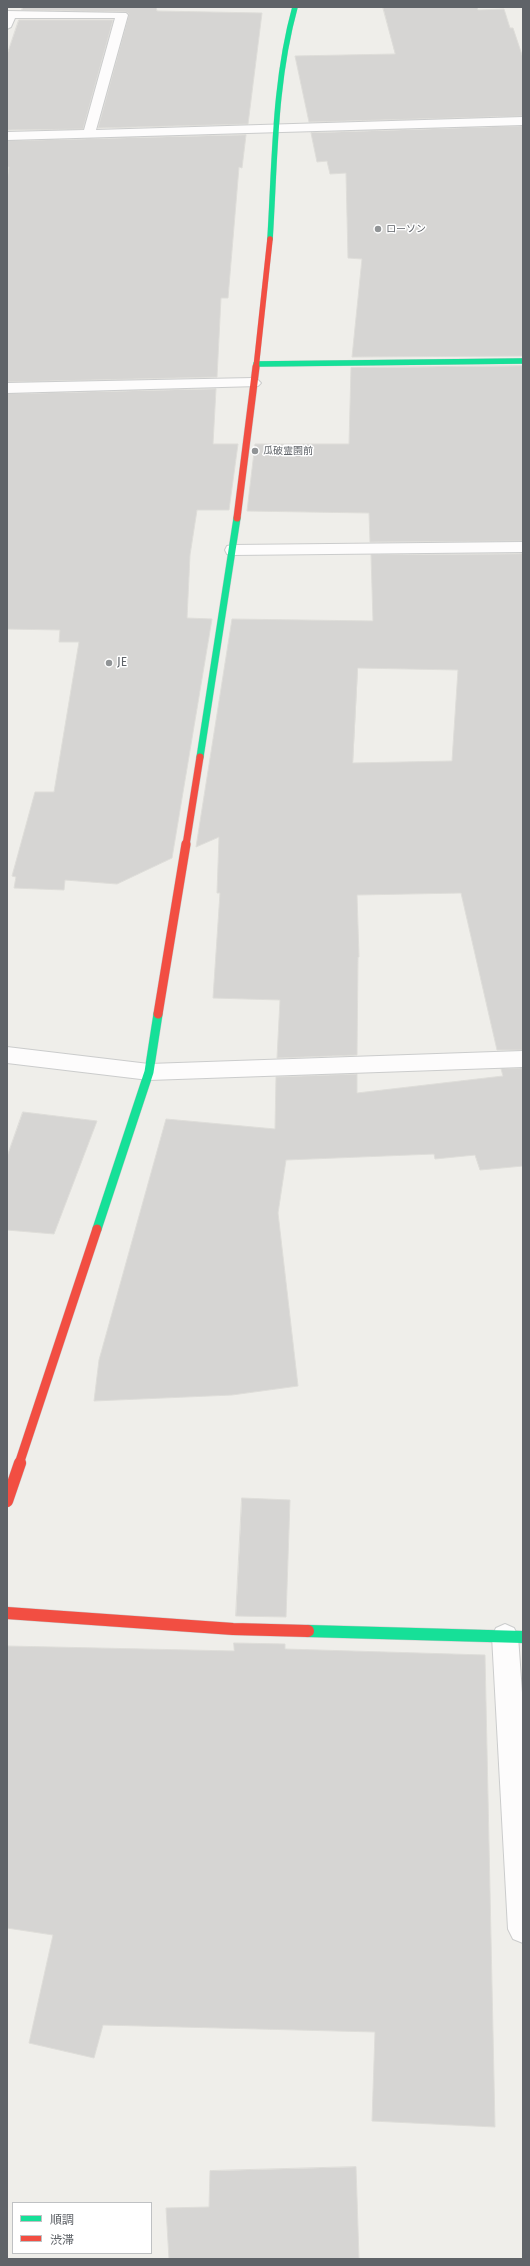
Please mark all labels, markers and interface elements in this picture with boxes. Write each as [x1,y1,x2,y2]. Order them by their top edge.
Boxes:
place label: ローソン [386,223,426,235]
marker: ローソン [373,224,383,234]
place label: 瓜破霊園前 [263,445,313,457]
marker: 瓜破霊園前 [250,446,260,456]
place label: JE [117,656,127,670]
marker: JE [104,658,114,668]
legend [12,2202,152,2254]
text: 順調 [50,2213,74,2227]
text: 渋滞 [50,2233,74,2247]

